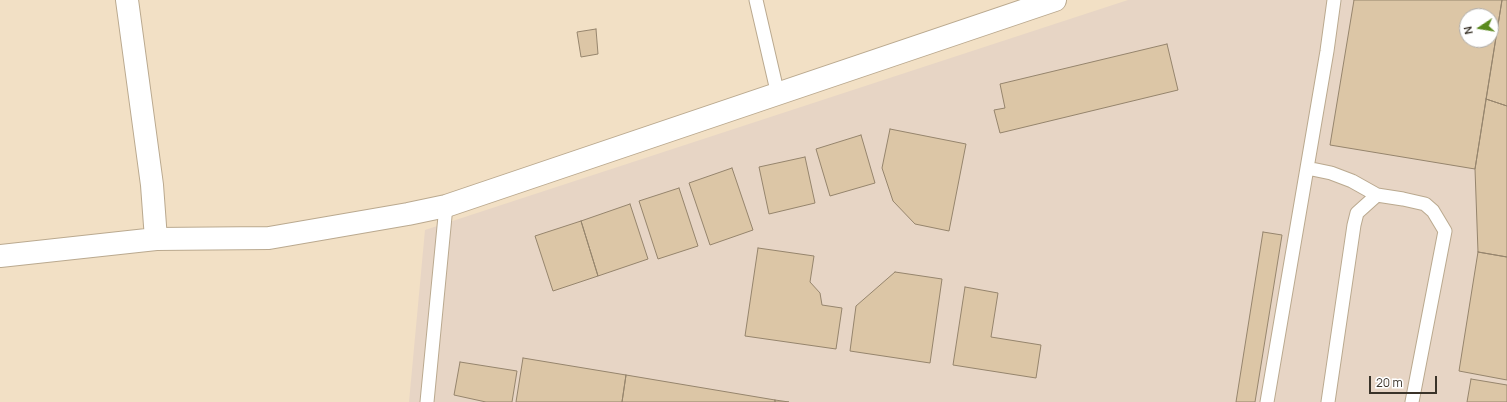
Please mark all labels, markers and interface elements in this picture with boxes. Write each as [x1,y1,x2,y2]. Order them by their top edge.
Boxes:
north arrow [1459,8,1499,48]
text: N [1460,25,1476,36]
scale bar [1371,368,1439,394]
text: 20 m [1376,374,1403,391]

